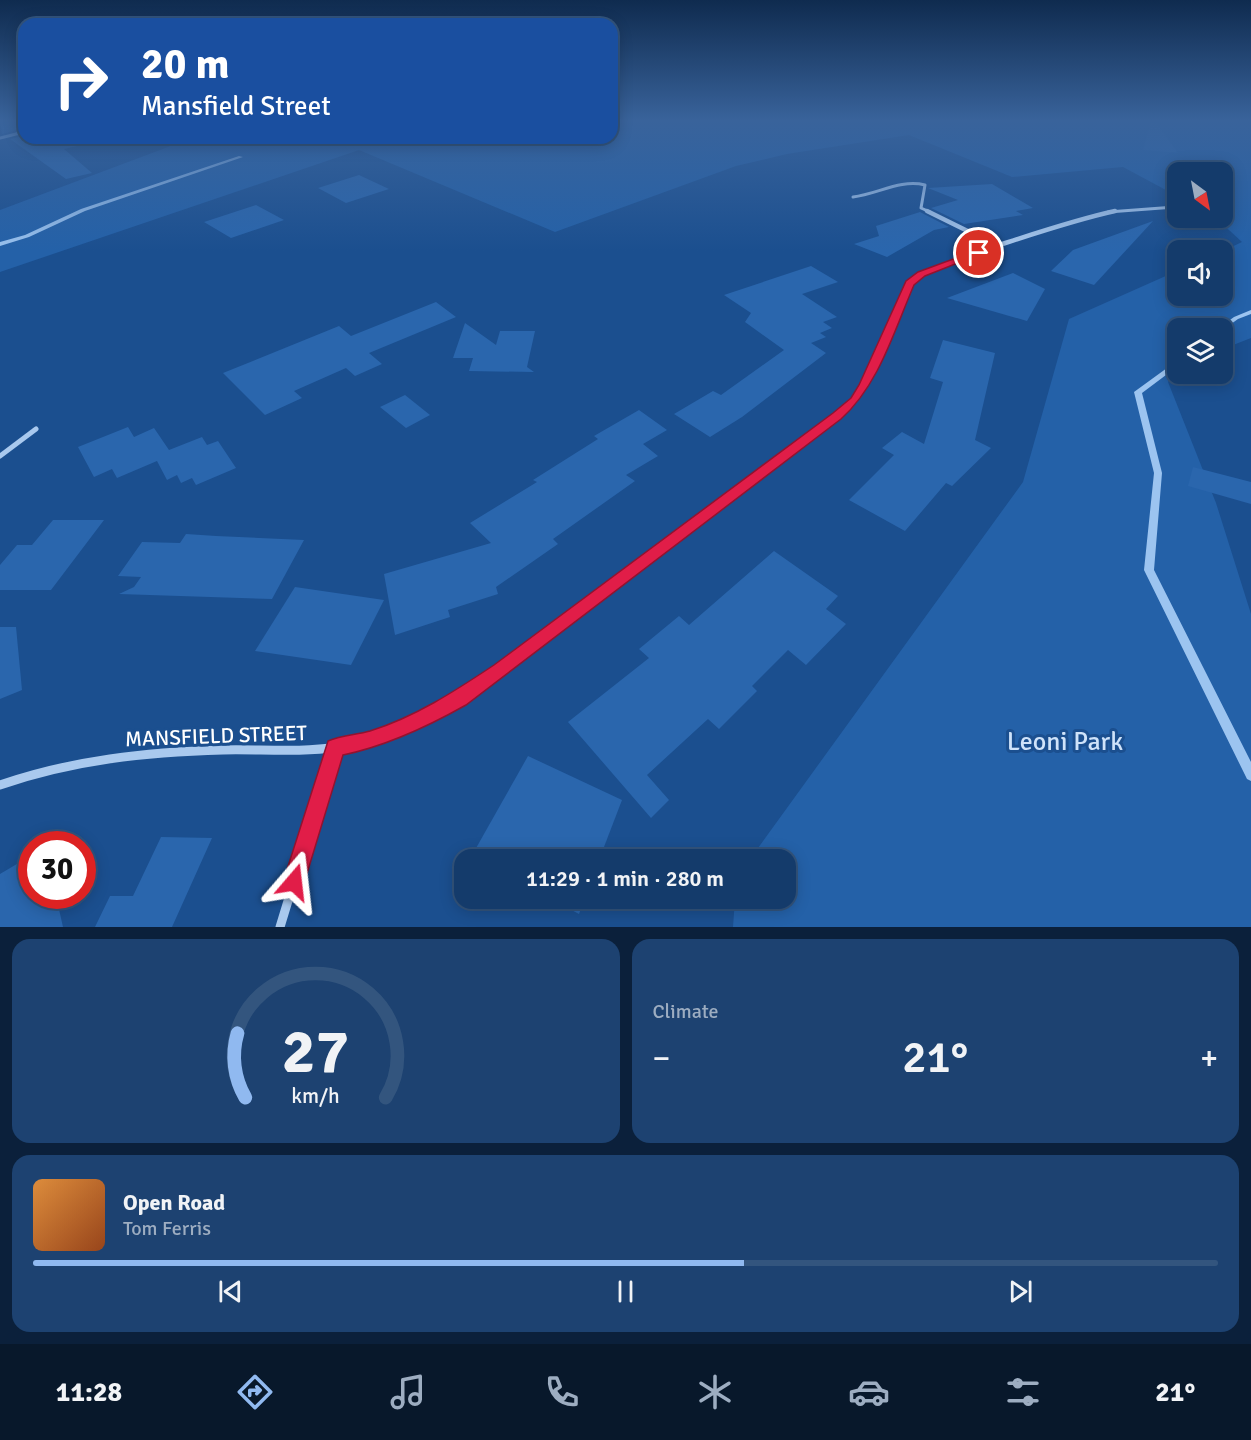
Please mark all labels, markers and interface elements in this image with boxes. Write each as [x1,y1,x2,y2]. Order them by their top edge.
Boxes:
text: 20 m [141,39,230,90]
icon: right [42,42,120,120]
text: Mansfield Street [141,90,331,123]
north arrow [1167,162,1233,228]
map controls [1167,162,1233,384]
pin [953,227,1004,278]
icon: arrive [962,236,995,269]
button: sound [1167,240,1233,306]
button: layers [1167,318,1233,384]
street label: MANSFIELD STREET [125,720,308,752]
park label: Leoni Park [1007,726,1123,758]
speed limit sign: 30 [18,831,96,909]
position arrow [262,850,326,914]
text: 11:29 · 1 min · 280 m [526,865,724,892]
text: Climate [653,999,718,1024]
text: 27 [282,1013,349,1090]
text: 21° [902,1030,968,1085]
text: − [653,1038,670,1079]
text: + [1200,1038,1218,1079]
text: km/h [291,1083,340,1109]
text: Open Road [123,1189,225,1216]
text: Tom Ferris [123,1216,211,1241]
icon: previous [214,1275,247,1308]
icon: pause [609,1275,642,1308]
icon: next [1004,1275,1037,1308]
icon: directions [234,1371,276,1413]
icon: music [387,1371,429,1413]
icon: phone [541,1371,583,1413]
icon: climate [694,1371,736,1413]
icon: car [848,1371,890,1413]
icon: filters [1002,1371,1044,1413]
text: 11:28 [56,1376,122,1409]
text: 21° [1155,1376,1195,1409]

